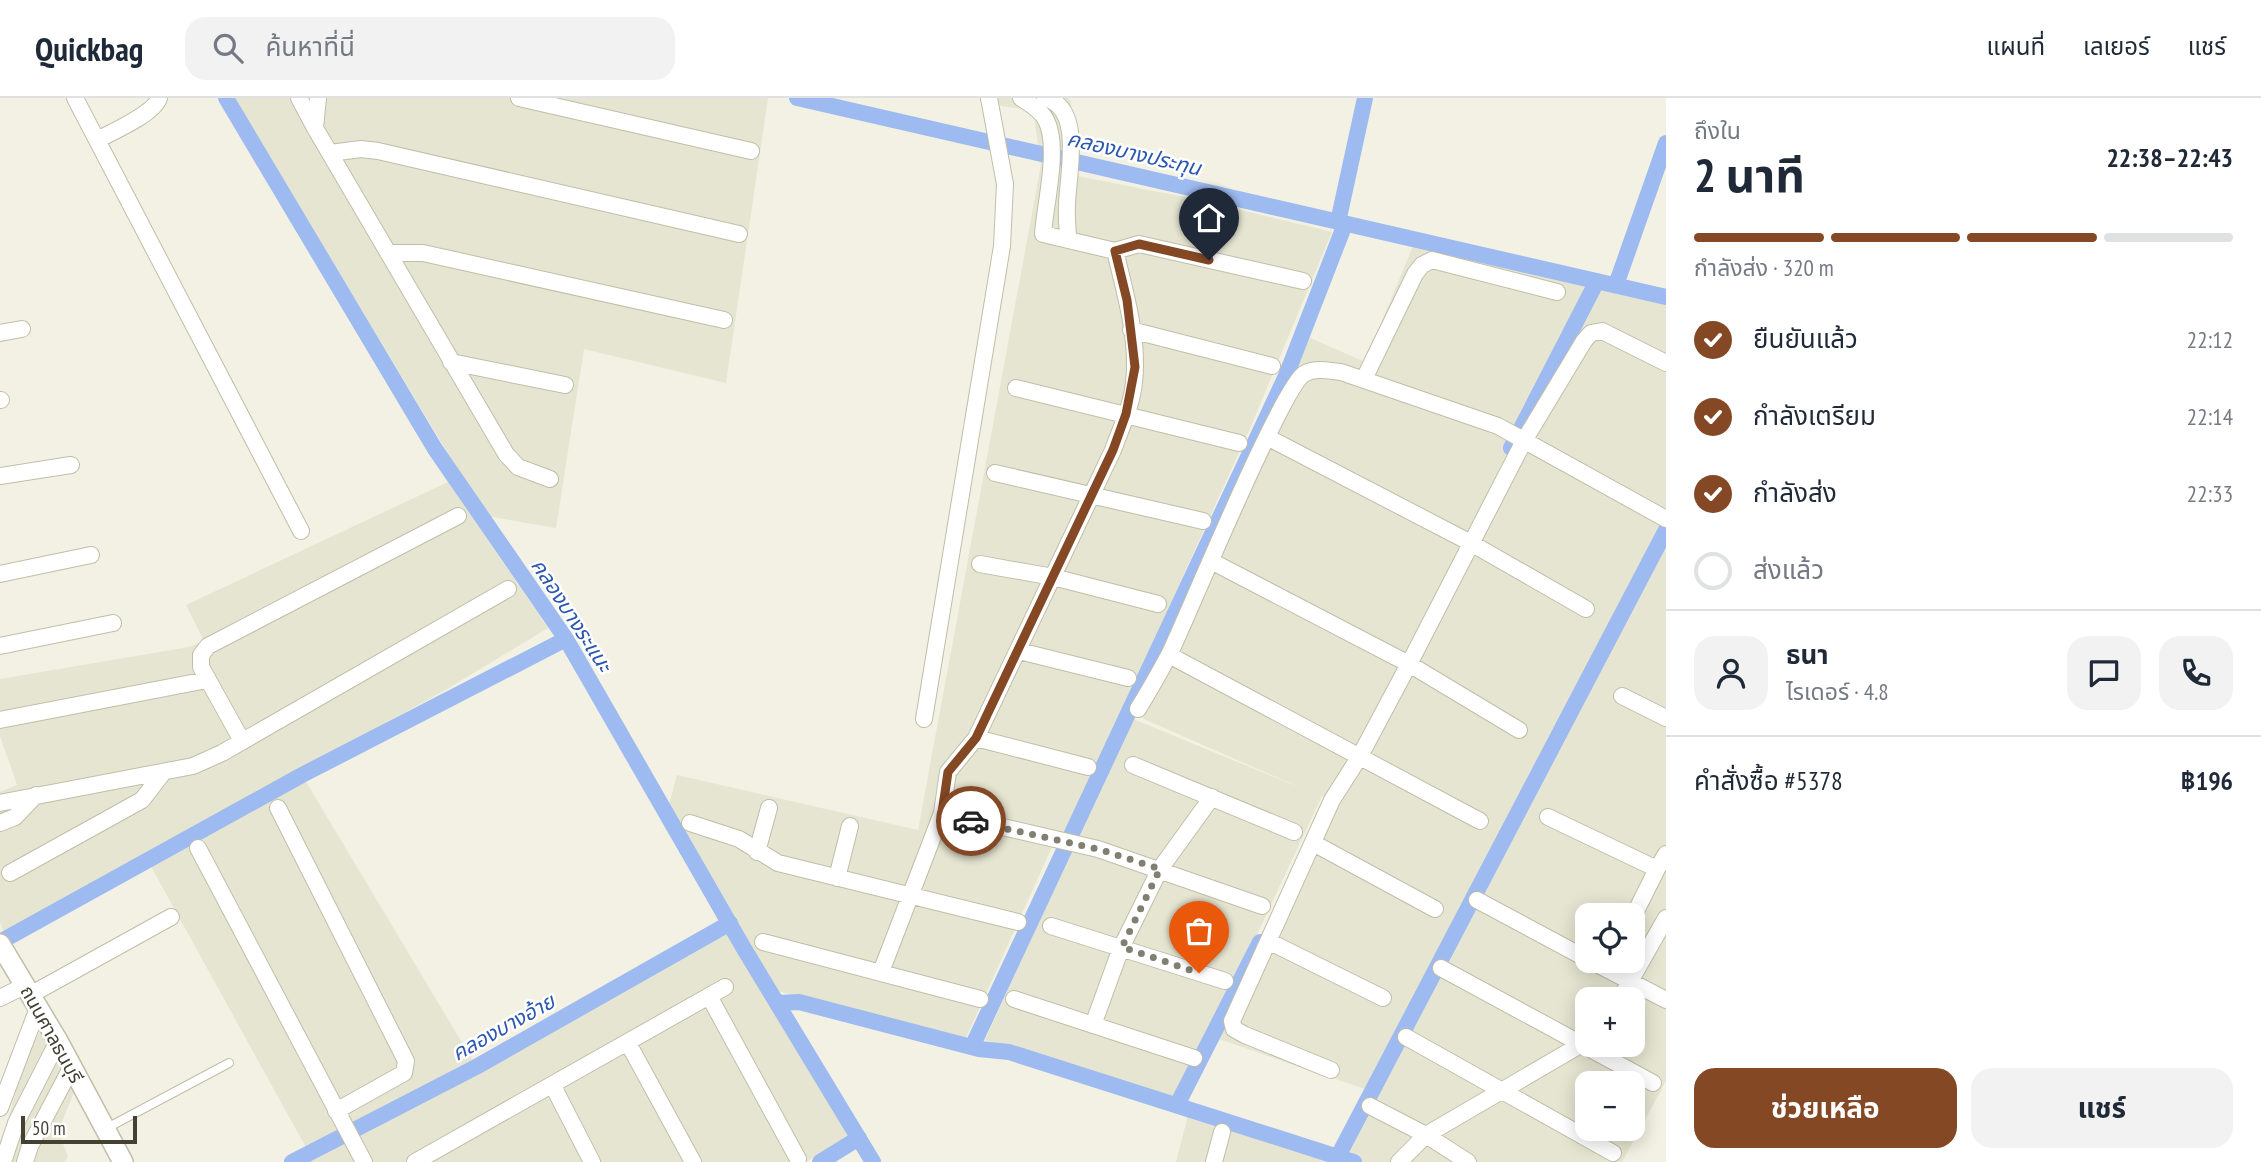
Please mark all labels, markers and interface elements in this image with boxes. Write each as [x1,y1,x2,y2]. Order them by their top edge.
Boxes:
search box [185,17,675,80]
text: Quickbag [35,27,143,70]
icon: search [209,29,247,67]
text: ค้นหาที่นี่ [265,30,355,63]
text: แผนที่ [1987,31,2045,62]
text: เลเยอร์ [2083,31,2150,62]
text: แชร์ [2188,31,2226,62]
text: ถึงใน [1694,116,1741,145]
water label: คลองบางประทุน [1065,125,1205,182]
text: 22:38–22:43 [2106,141,2233,174]
text: 2 นาที [1694,145,1805,205]
pin [1179,188,1239,260]
icon: home [1190,199,1228,237]
text: กำลังส่ง · 320 m [1694,253,1834,282]
icon: check [1694,321,1732,359]
text: ยืนยันแล้ว [1753,322,1858,355]
text: 22:12 [2187,325,2233,354]
icon: check [1694,398,1732,436]
text: กำลังเตรียม [1753,399,1876,432]
text: 22:14 [2187,402,2233,431]
icon: check [1694,475,1732,513]
text: กำลังส่ง [1753,476,1837,509]
text: 22:33 [2187,479,2233,508]
water label: คลองบางระแนะ [525,553,620,678]
text: ส่งแล้ว [1753,553,1824,586]
button: person [1694,636,1768,710]
button: chat [2067,636,2141,710]
button: phone [2159,636,2233,710]
text: ธนา [1786,638,1829,671]
text: ไรเดอร์ · 4.8 [1786,677,1889,706]
text: คำสั่งซื้อ #5378 [1694,764,1843,797]
text: ฿196 [2181,764,2233,797]
courier [936,786,1006,856]
icon: car [952,802,990,840]
pin [1169,901,1229,973]
map controls [1575,903,1645,1141]
button: locate [1575,903,1645,973]
icon: bag [1180,912,1218,950]
street label: ถนนศาลธนบุรี [15,981,89,1087]
water label: คลองบางอ้าย [447,987,561,1066]
button: + [1575,987,1645,1057]
button: ช่วยเหลือ [1694,1068,1957,1148]
button: แชร์ [1971,1068,2233,1148]
button: − [1575,1071,1645,1141]
scale bar [21,1113,136,1145]
text: 50 m [32,1116,66,1140]

